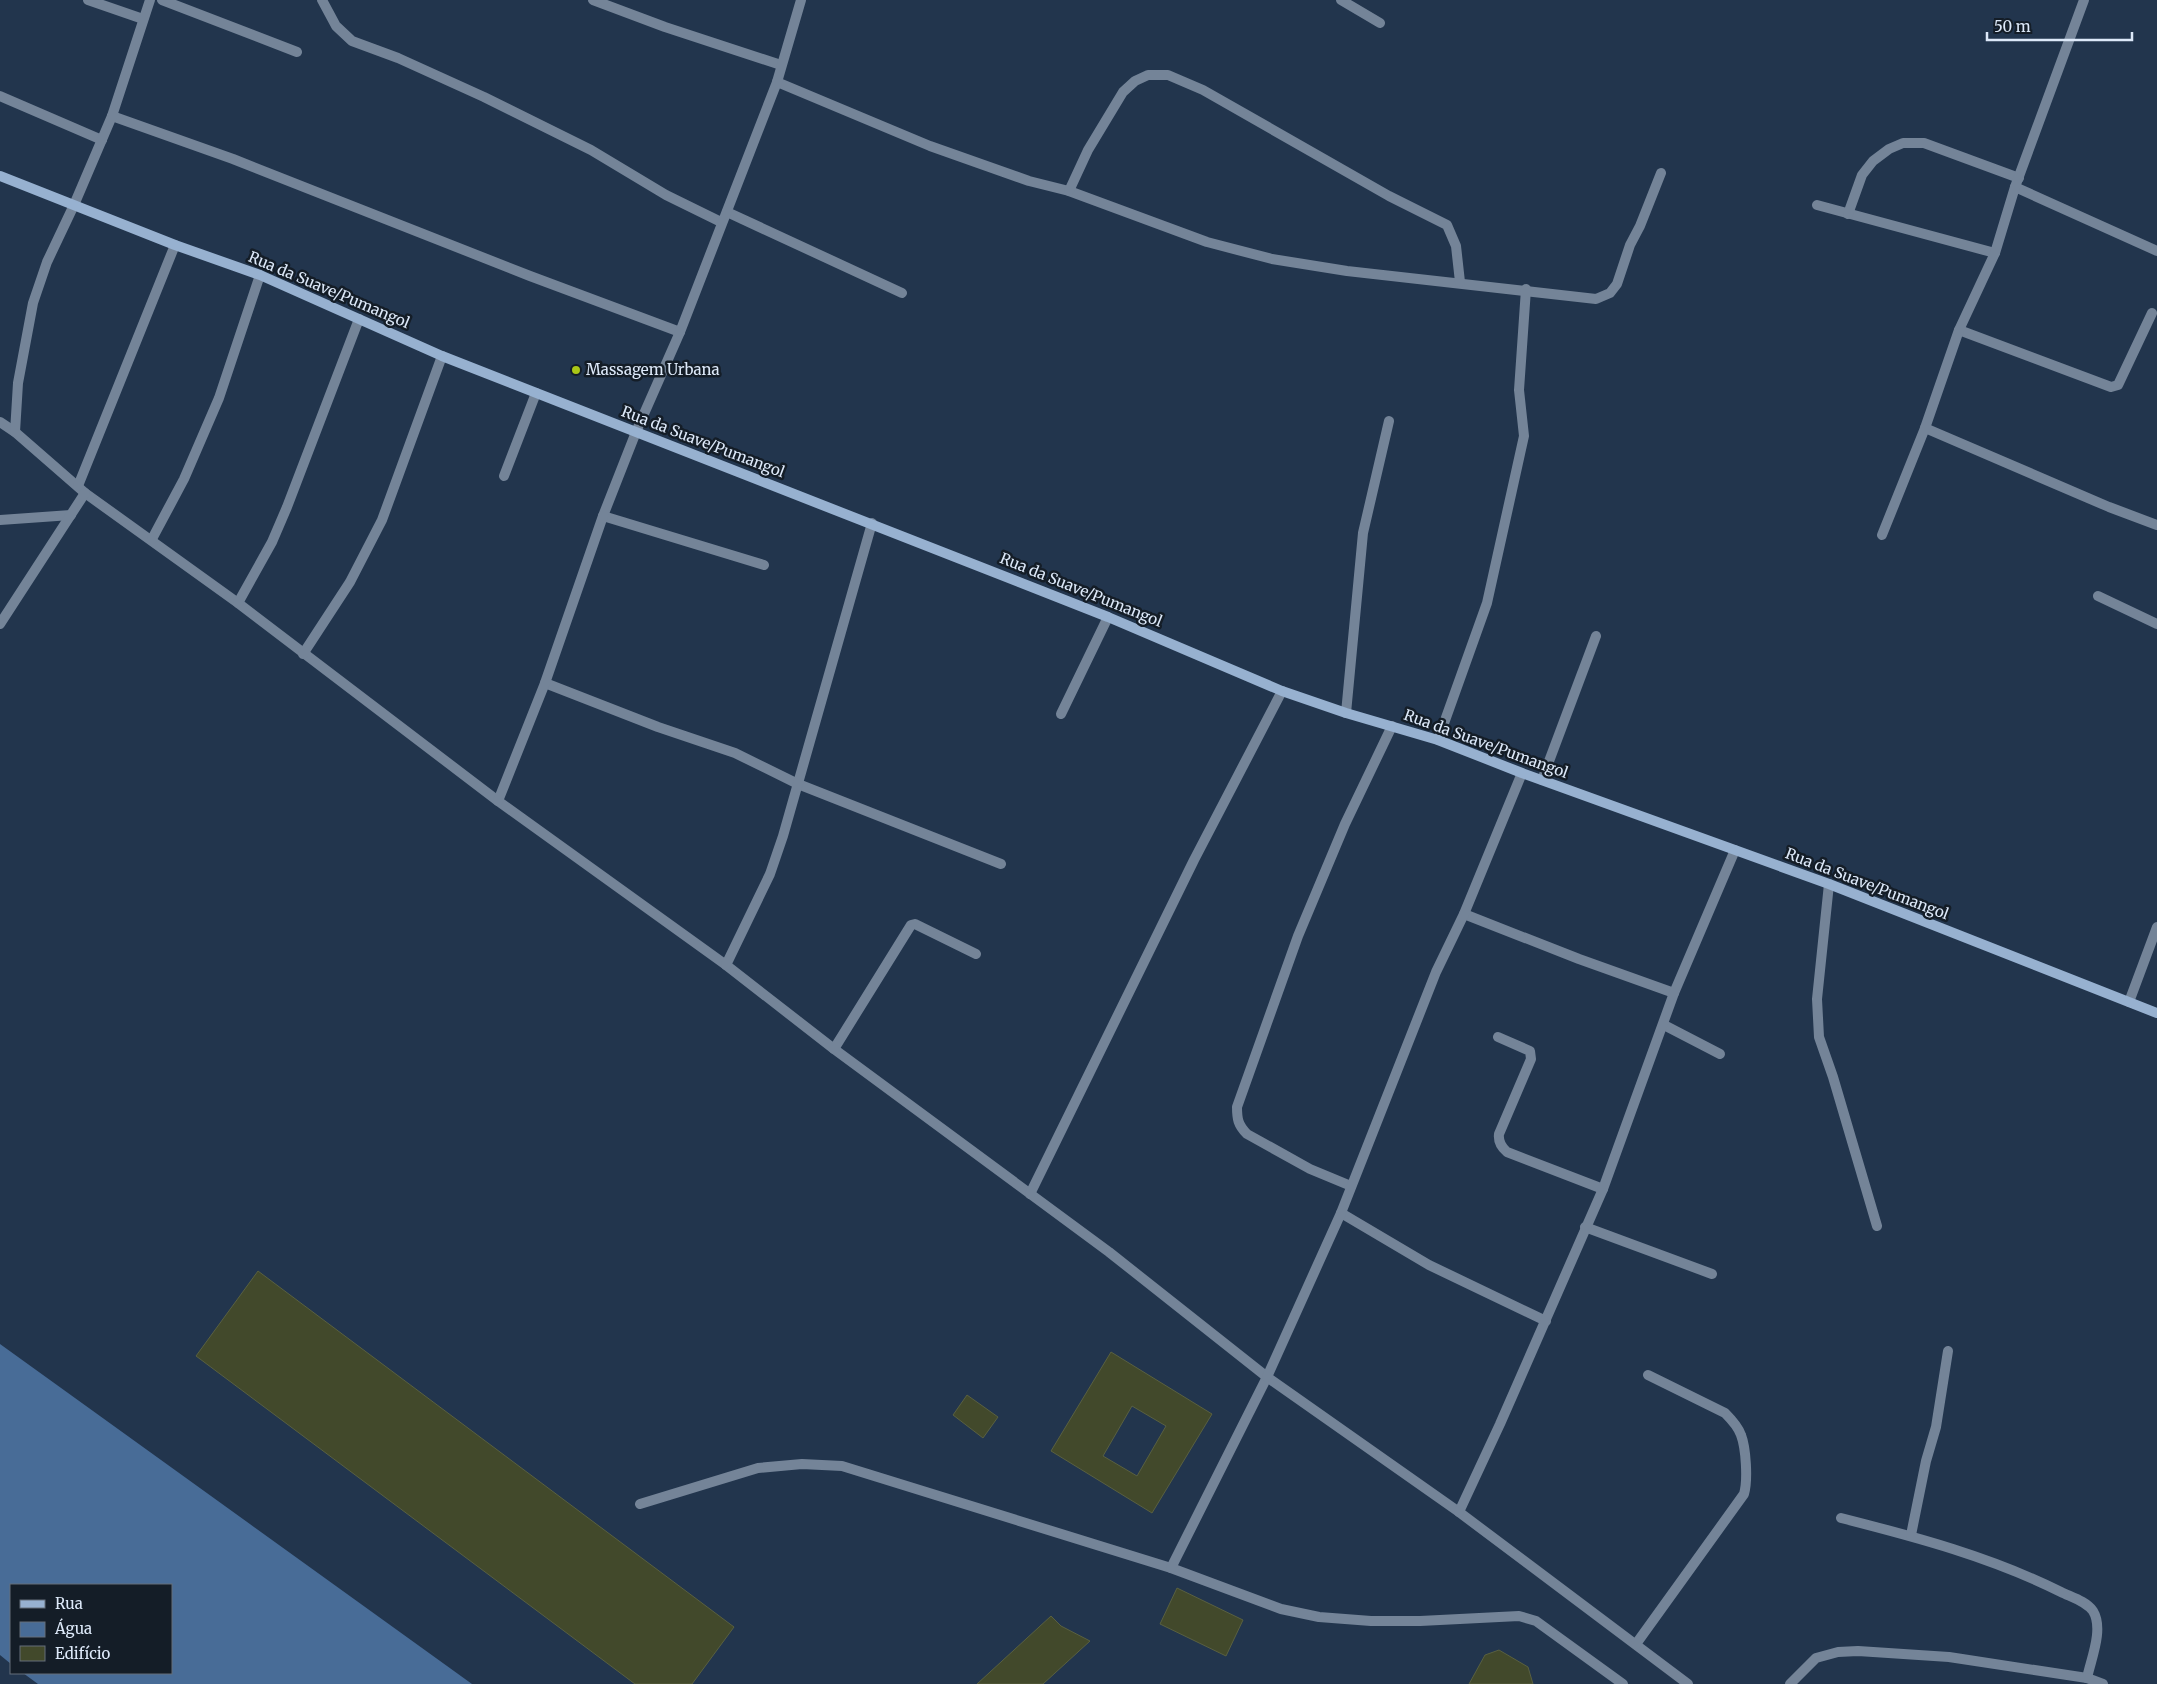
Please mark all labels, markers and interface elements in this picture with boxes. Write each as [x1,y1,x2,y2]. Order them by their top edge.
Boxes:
scale bar [1987,10,2132,42]
text: 50 m [1994,17,2031,36]
street label: Rua da Suave/Pumangol [246,247,413,332]
place label: Massagem Urbana [586,360,720,379]
marker: Massagem Urbana [570,364,582,376]
street label: Rua da Suave/Pumangol [619,402,788,482]
street label: Rua da Suave/Pumangol [997,548,1165,631]
street label: Rua da Suave/Pumangol [1402,705,1571,782]
street label: Rua da Suave/Pumangol [1783,844,1952,924]
legend [10,1584,172,1674]
text: Rua [55,1594,83,1613]
text: Água [54,1618,92,1638]
text: Edifício [55,1644,111,1663]

